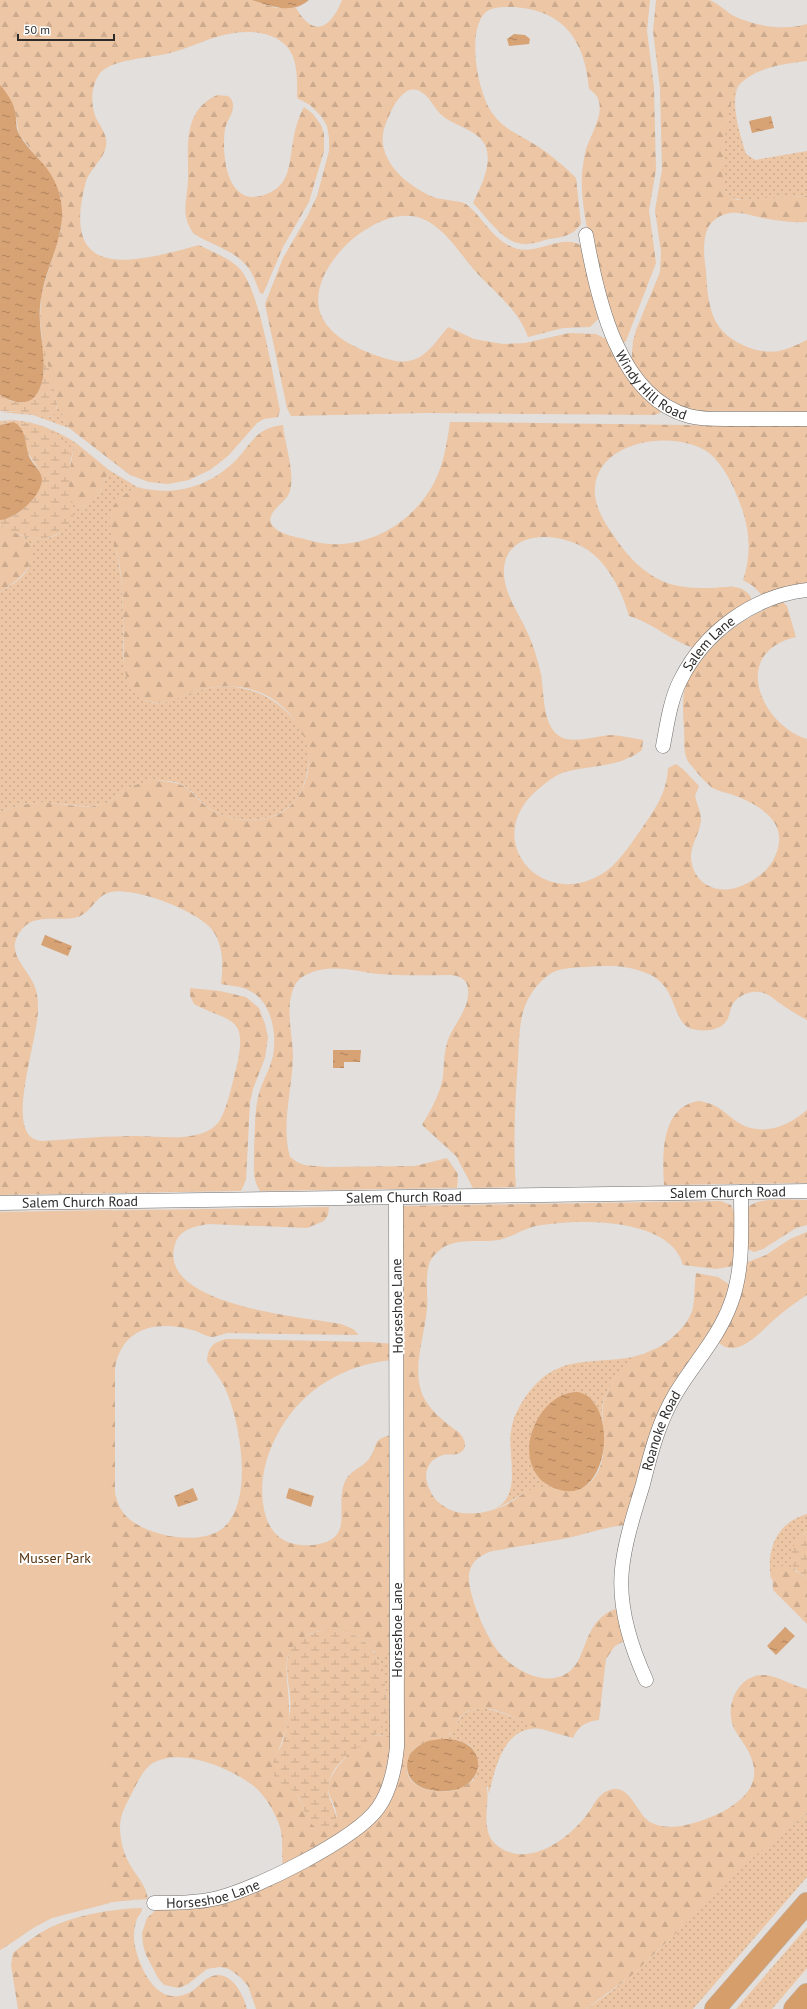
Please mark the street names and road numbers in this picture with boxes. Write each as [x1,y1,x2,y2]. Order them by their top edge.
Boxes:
street label: Windy Hill Road [612,347,689,424]
street label: Salem Lane [678,612,738,674]
street label: Salem Church Road [670,1182,786,1202]
street label: Salem Church Road [346,1187,462,1207]
street label: Salem Church Road [22,1192,138,1212]
street label: Horseshoe Lane [387,1258,407,1354]
street label: Roanoke Road [638,1387,684,1472]
street label: Horseshoe Lane [388,1582,406,1678]
street label: Horseshoe Lane [166,1875,262,1912]

